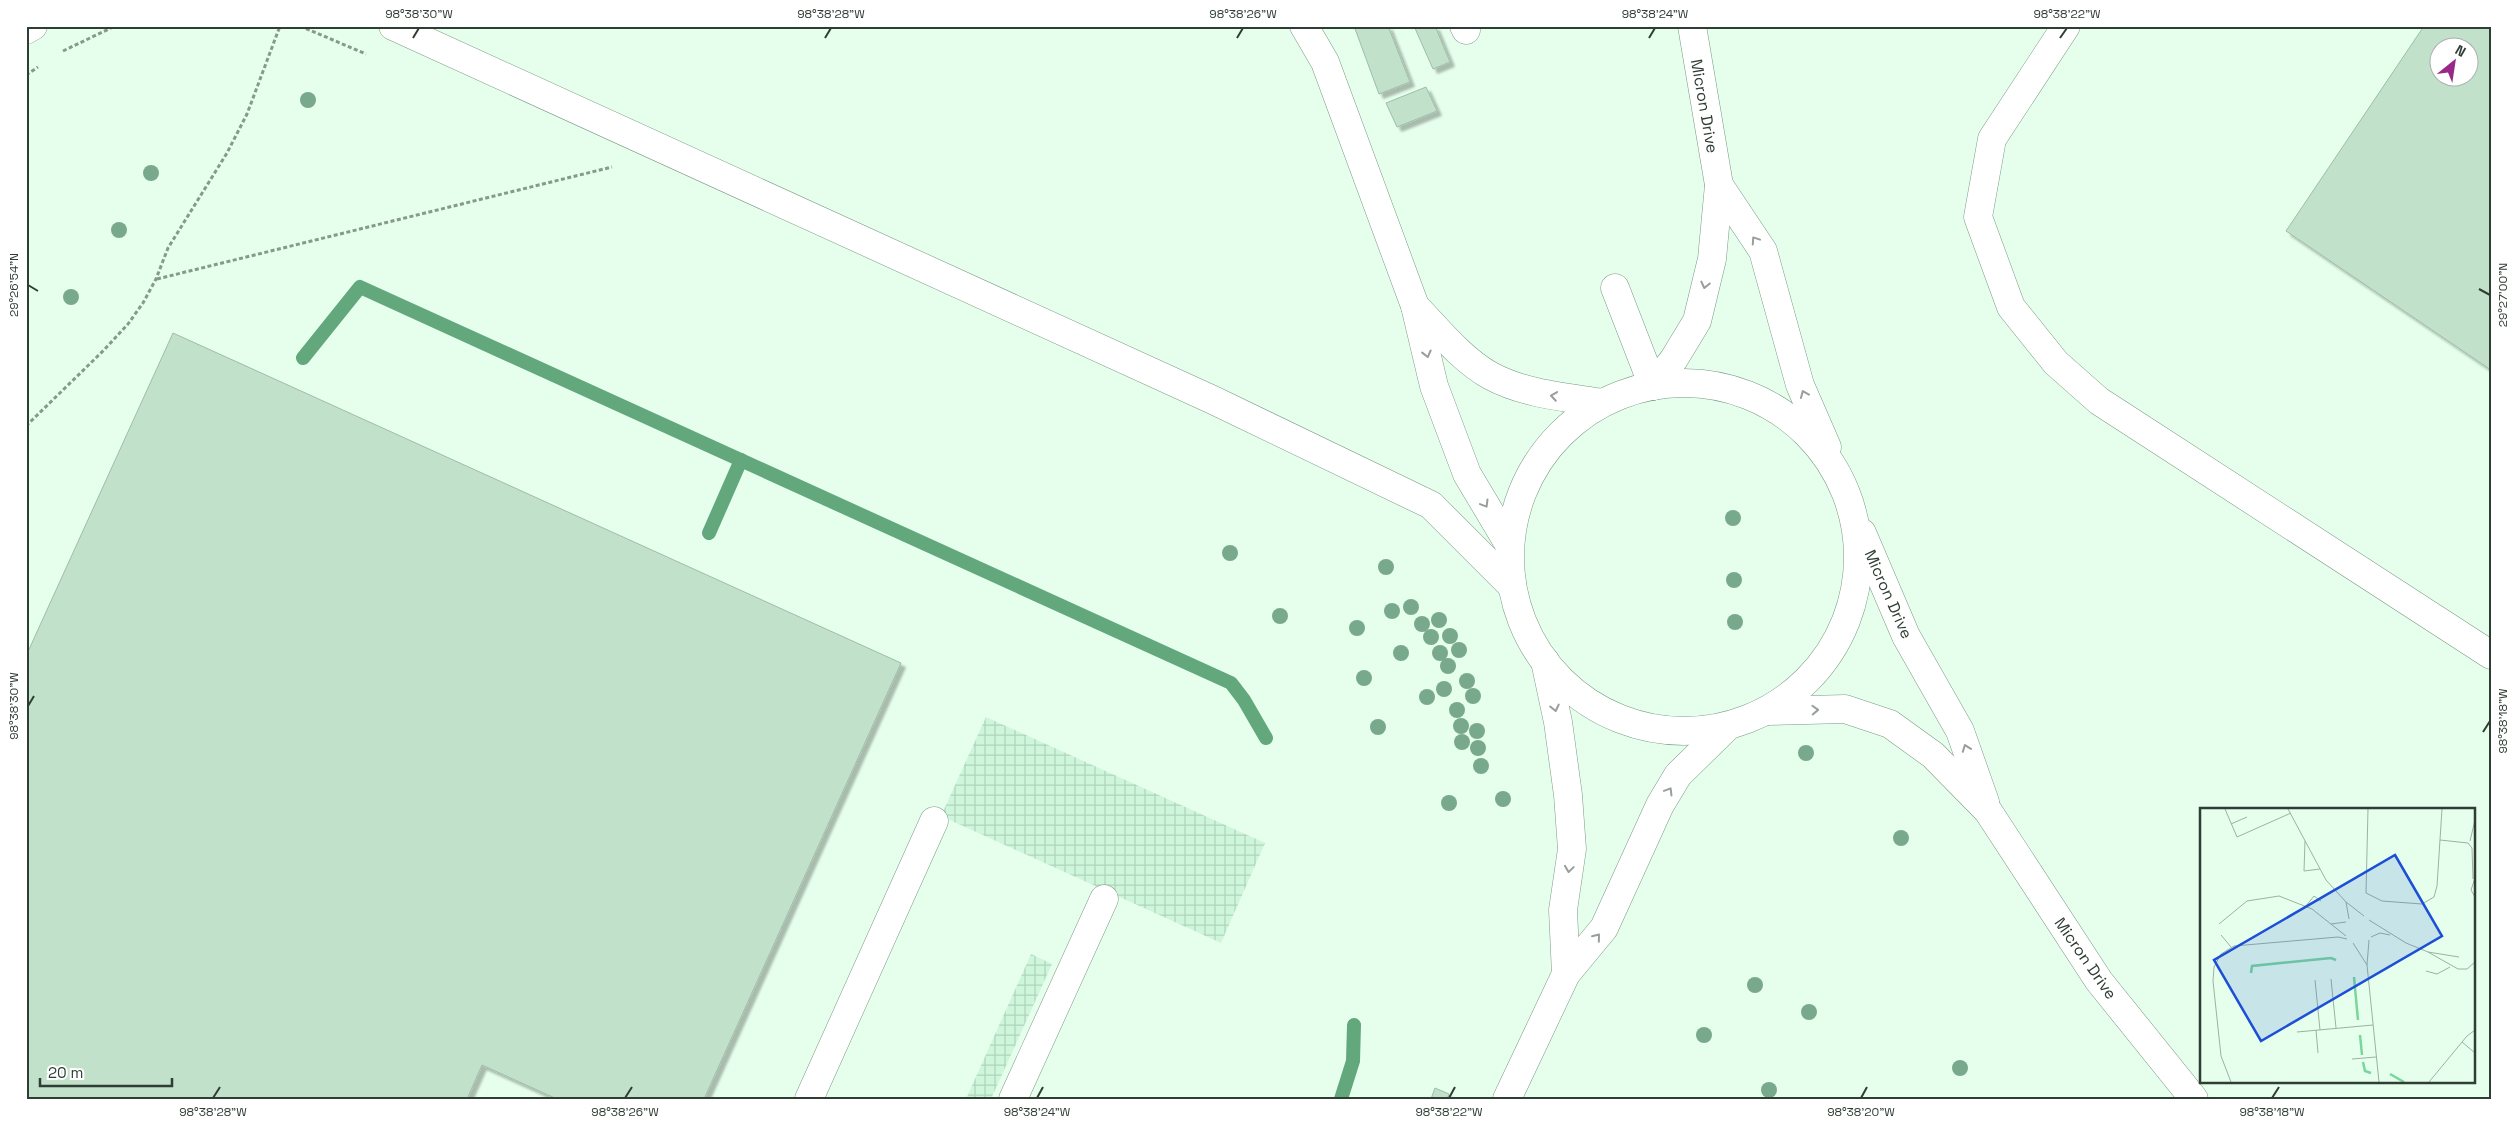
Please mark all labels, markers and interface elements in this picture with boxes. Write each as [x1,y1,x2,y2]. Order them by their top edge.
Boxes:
text: 98°38'30"W [385,6,453,22]
text: 98°38'28"W [797,6,865,22]
text: 98°38'26"W [1209,6,1277,22]
text: 98°38'24"W [1622,6,1689,22]
text: 98°38'22"W [2033,6,2101,22]
north arrow [2430,38,2480,88]
text: N [2452,41,2469,61]
street label: Micron Drive [1686,57,1723,155]
one-way arrow [1752,236,1761,245]
text: 29°26'54"N [6,253,22,317]
text: 29°27'00"N [2495,263,2511,327]
one-way arrow [1701,281,1711,290]
one-way arrow [1421,349,1432,358]
one-way arrow [1800,390,1811,399]
one-way arrow [1549,391,1558,401]
one-way arrow [1479,499,1489,508]
street label: Micron Drive [1860,546,1917,642]
text: 98°38'30"W [6,672,22,740]
text: 98°38'18"W [2495,688,2511,754]
one-way arrow [1549,703,1560,712]
one-way arrow [1812,705,1819,715]
one-way arrow [1962,745,1972,753]
one-way arrow [1662,788,1672,797]
inset map [2200,808,2474,1082]
one-way arrow [1564,865,1575,873]
street label: Micron Drive [2050,913,2121,1003]
one-way arrow [1591,934,1600,943]
scale bar [40,1055,172,1087]
text: 20 m [48,1063,83,1082]
text: 98°38'28"W [179,1104,247,1120]
text: 98°38'26"W [591,1104,659,1120]
text: 98°38'24"W [1004,1104,1071,1120]
text: 98°38'22"W [1415,1104,1483,1120]
text: 98°38'20"W [1827,1104,1895,1120]
text: 98°38'18"W [2239,1104,2305,1120]

